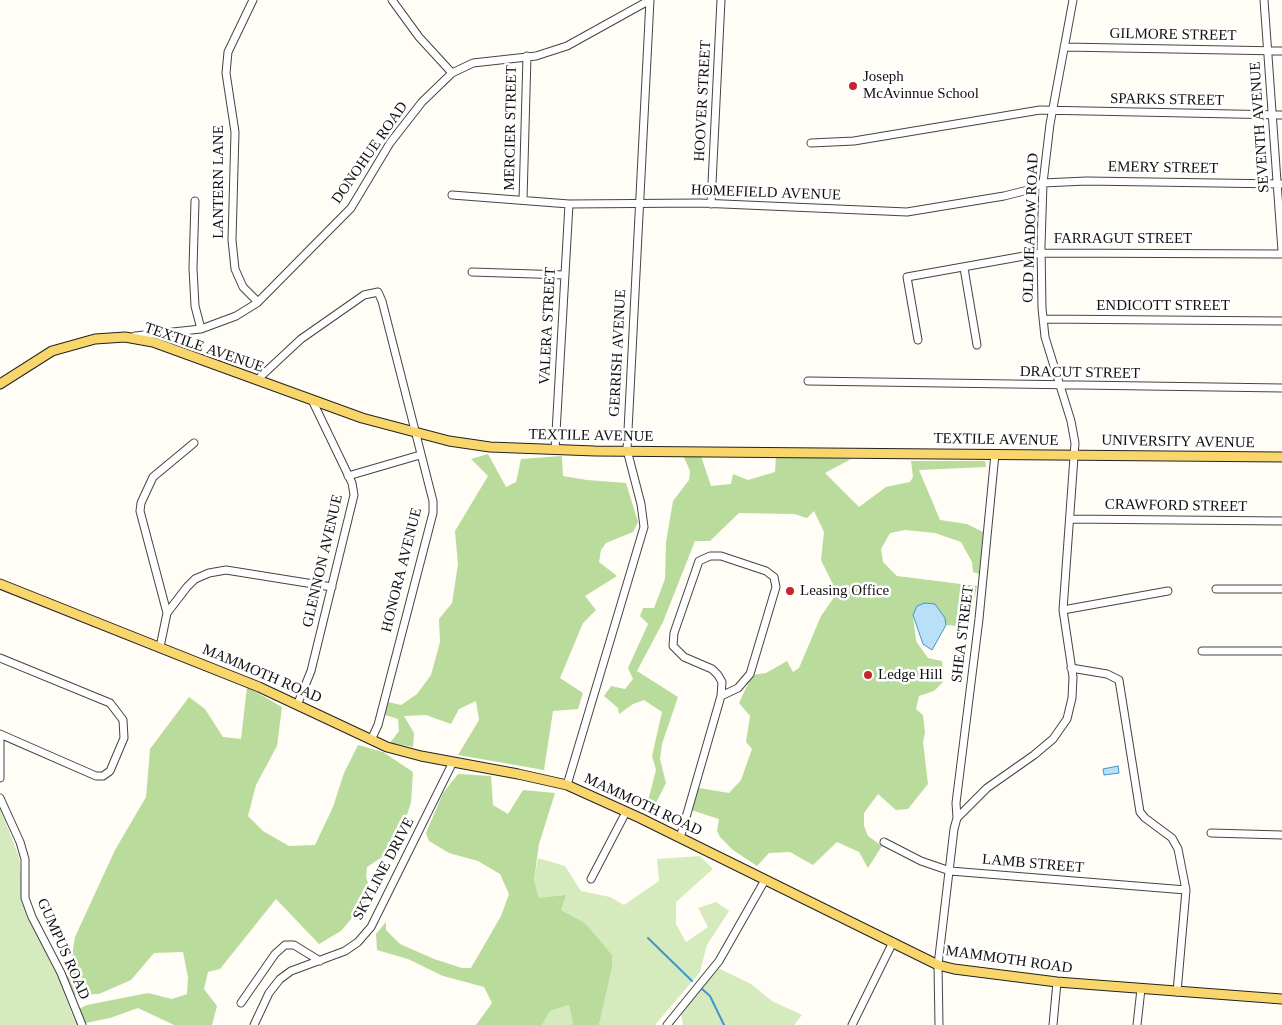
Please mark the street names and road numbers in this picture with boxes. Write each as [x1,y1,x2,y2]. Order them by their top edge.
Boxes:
street label: GILMORE STREET [1109,25,1237,45]
street label: HOOVER STREET [691,40,715,162]
street label: SEVENTH AVENUE [1246,61,1274,193]
street label: MERCIER STREET [501,65,521,191]
street label: SPARKS STREET [1110,90,1224,110]
street label: DONOHUE ROAD [328,99,412,207]
street label: LANTERN LANE [210,125,228,239]
street label: OLD MEADOW ROAD [1019,153,1043,303]
street label: EMERY STREET [1108,158,1218,178]
street label: HOMEFIELD AVENUE [691,181,841,205]
street label: FARRAGUT STREET [1054,230,1192,248]
street label: VALERA STREET [536,267,560,385]
street label: GERRISH AVENUE [606,289,630,417]
street label: ENDICOTT STREET [1096,297,1230,315]
street label: TEXTILE AVENUE [142,319,266,377]
street label: DRACUT STREET [1020,363,1140,383]
street label: TEXTILE AVENUE [528,426,654,446]
street label: TEXTILE AVENUE [933,430,1059,450]
street label: UNIVERSITY AVENUE [1101,432,1255,452]
street label: GLENNON AVENUE [299,493,347,629]
street label: CRAWFORD STREET [1105,496,1247,516]
street label: HONORA AVENUE [378,506,426,634]
street label: SHEA STREET [948,584,978,684]
street label: MAMMOTH ROAD [200,641,324,707]
street label: MAMMOTH ROAD [581,770,705,840]
street label: SKYLINE DRIVE [349,815,419,923]
street label: LAMB STREET [981,851,1085,877]
street label: GUMPUS ROAD [33,896,93,1002]
street label: MAMMOTH ROAD [944,942,1074,978]

